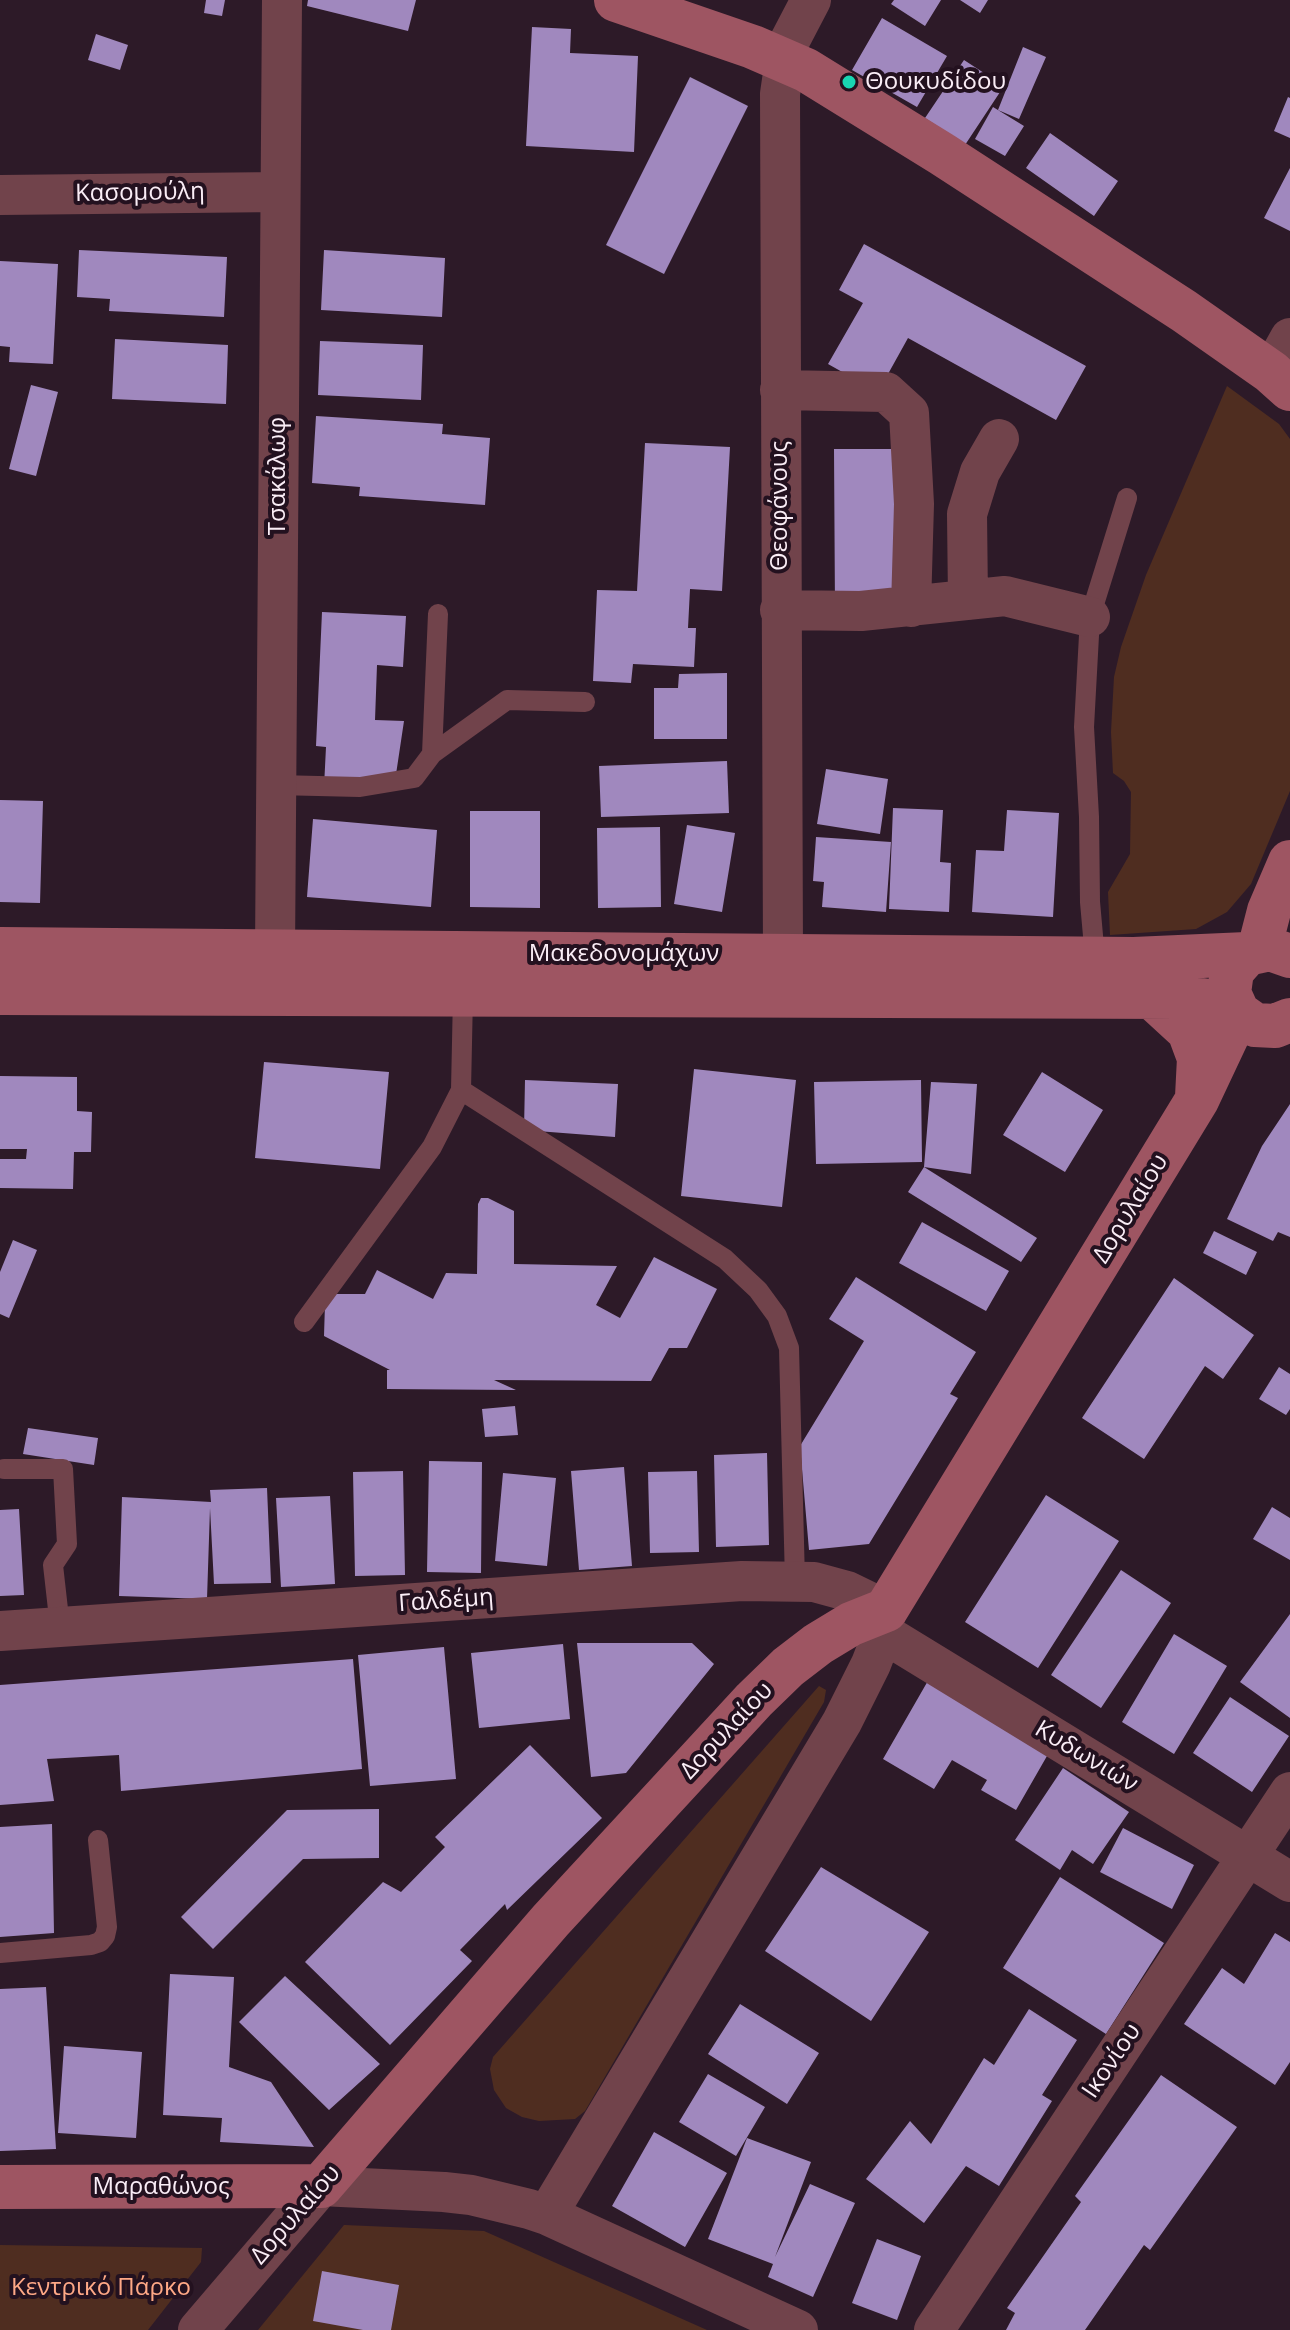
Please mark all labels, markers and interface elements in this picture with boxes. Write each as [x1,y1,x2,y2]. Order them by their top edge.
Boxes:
place label: Θουκυδίδου [865,68,1006,96]
marker: Θουκυδίδου [840,73,858,91]
street label: Κασομούλη [75,177,205,209]
street label: Τσακάλωφ [264,417,292,535]
street label: Θεοφάνους [766,441,794,571]
street label: Μακεδονομάχων [529,940,719,968]
street label: Δορυλαίου [1087,1149,1175,1269]
street label: Γαλδέμη [397,1583,495,1619]
street label: Δορυλαίου [675,1677,779,1785]
street label: Κυδωνιών [1029,1715,1143,1799]
street label: Ικονίου [1077,2018,1147,2104]
street label: Δορυλαίου [245,2159,347,2271]
street label: Μαραθώνος [92,2173,230,2201]
park label: Κεντρικό Πάρκο [11,2274,191,2302]

